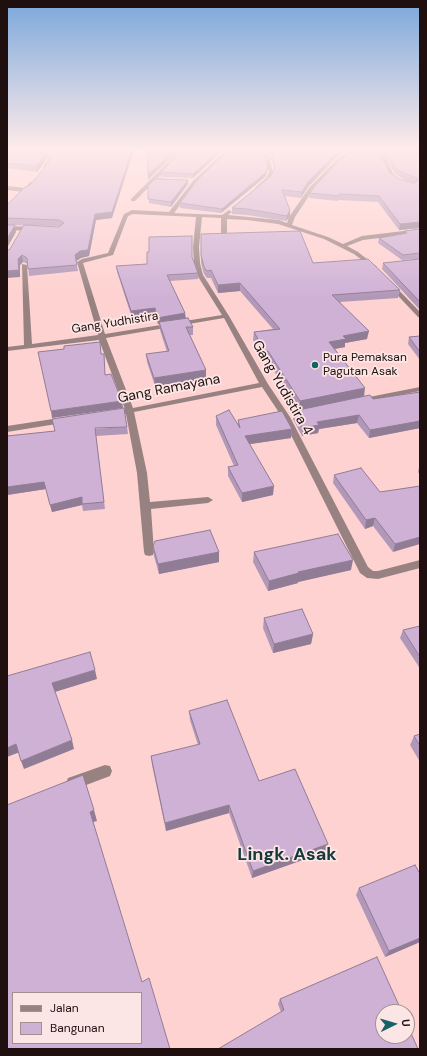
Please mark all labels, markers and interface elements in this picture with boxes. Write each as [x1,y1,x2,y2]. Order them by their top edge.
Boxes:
street label: Gang Yudhistira [71,309,159,337]
street label: Gang Yudistira 4 [248,338,316,438]
place label: Pura Pemaksan Pagutan Asak [323,351,407,379]
marker: Pura Pemaksan Pagutan Asak [310,360,320,370]
street label: Gang Ramayana [116,371,222,407]
district label: Lingk. Asak [237,844,337,866]
legend [12,992,142,1044]
text: Jalan [50,1000,79,1016]
north arrow [375,1004,415,1044]
text: U [399,1019,413,1027]
text: Bangunan [50,1020,105,1036]

